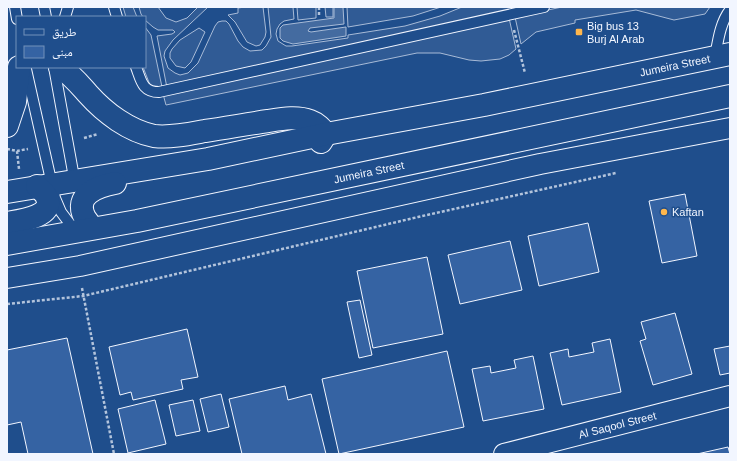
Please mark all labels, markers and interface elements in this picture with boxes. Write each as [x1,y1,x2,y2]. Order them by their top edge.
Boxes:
legend [16,16,146,68]
place label: Big bus 13 Burj Al Arab [587,20,644,45]
text: طريق [52,25,77,39]
marker: Big bus 13 Burj Al Arab [574,27,584,37]
text: مبنى [52,45,73,59]
street label: Jumeira Street [639,52,711,79]
street label: Jumeira Street [333,159,405,185]
place label: Kaftan [672,206,704,218]
marker: Kaftan [659,207,669,217]
street label: Al Saqool Street [577,409,657,441]

